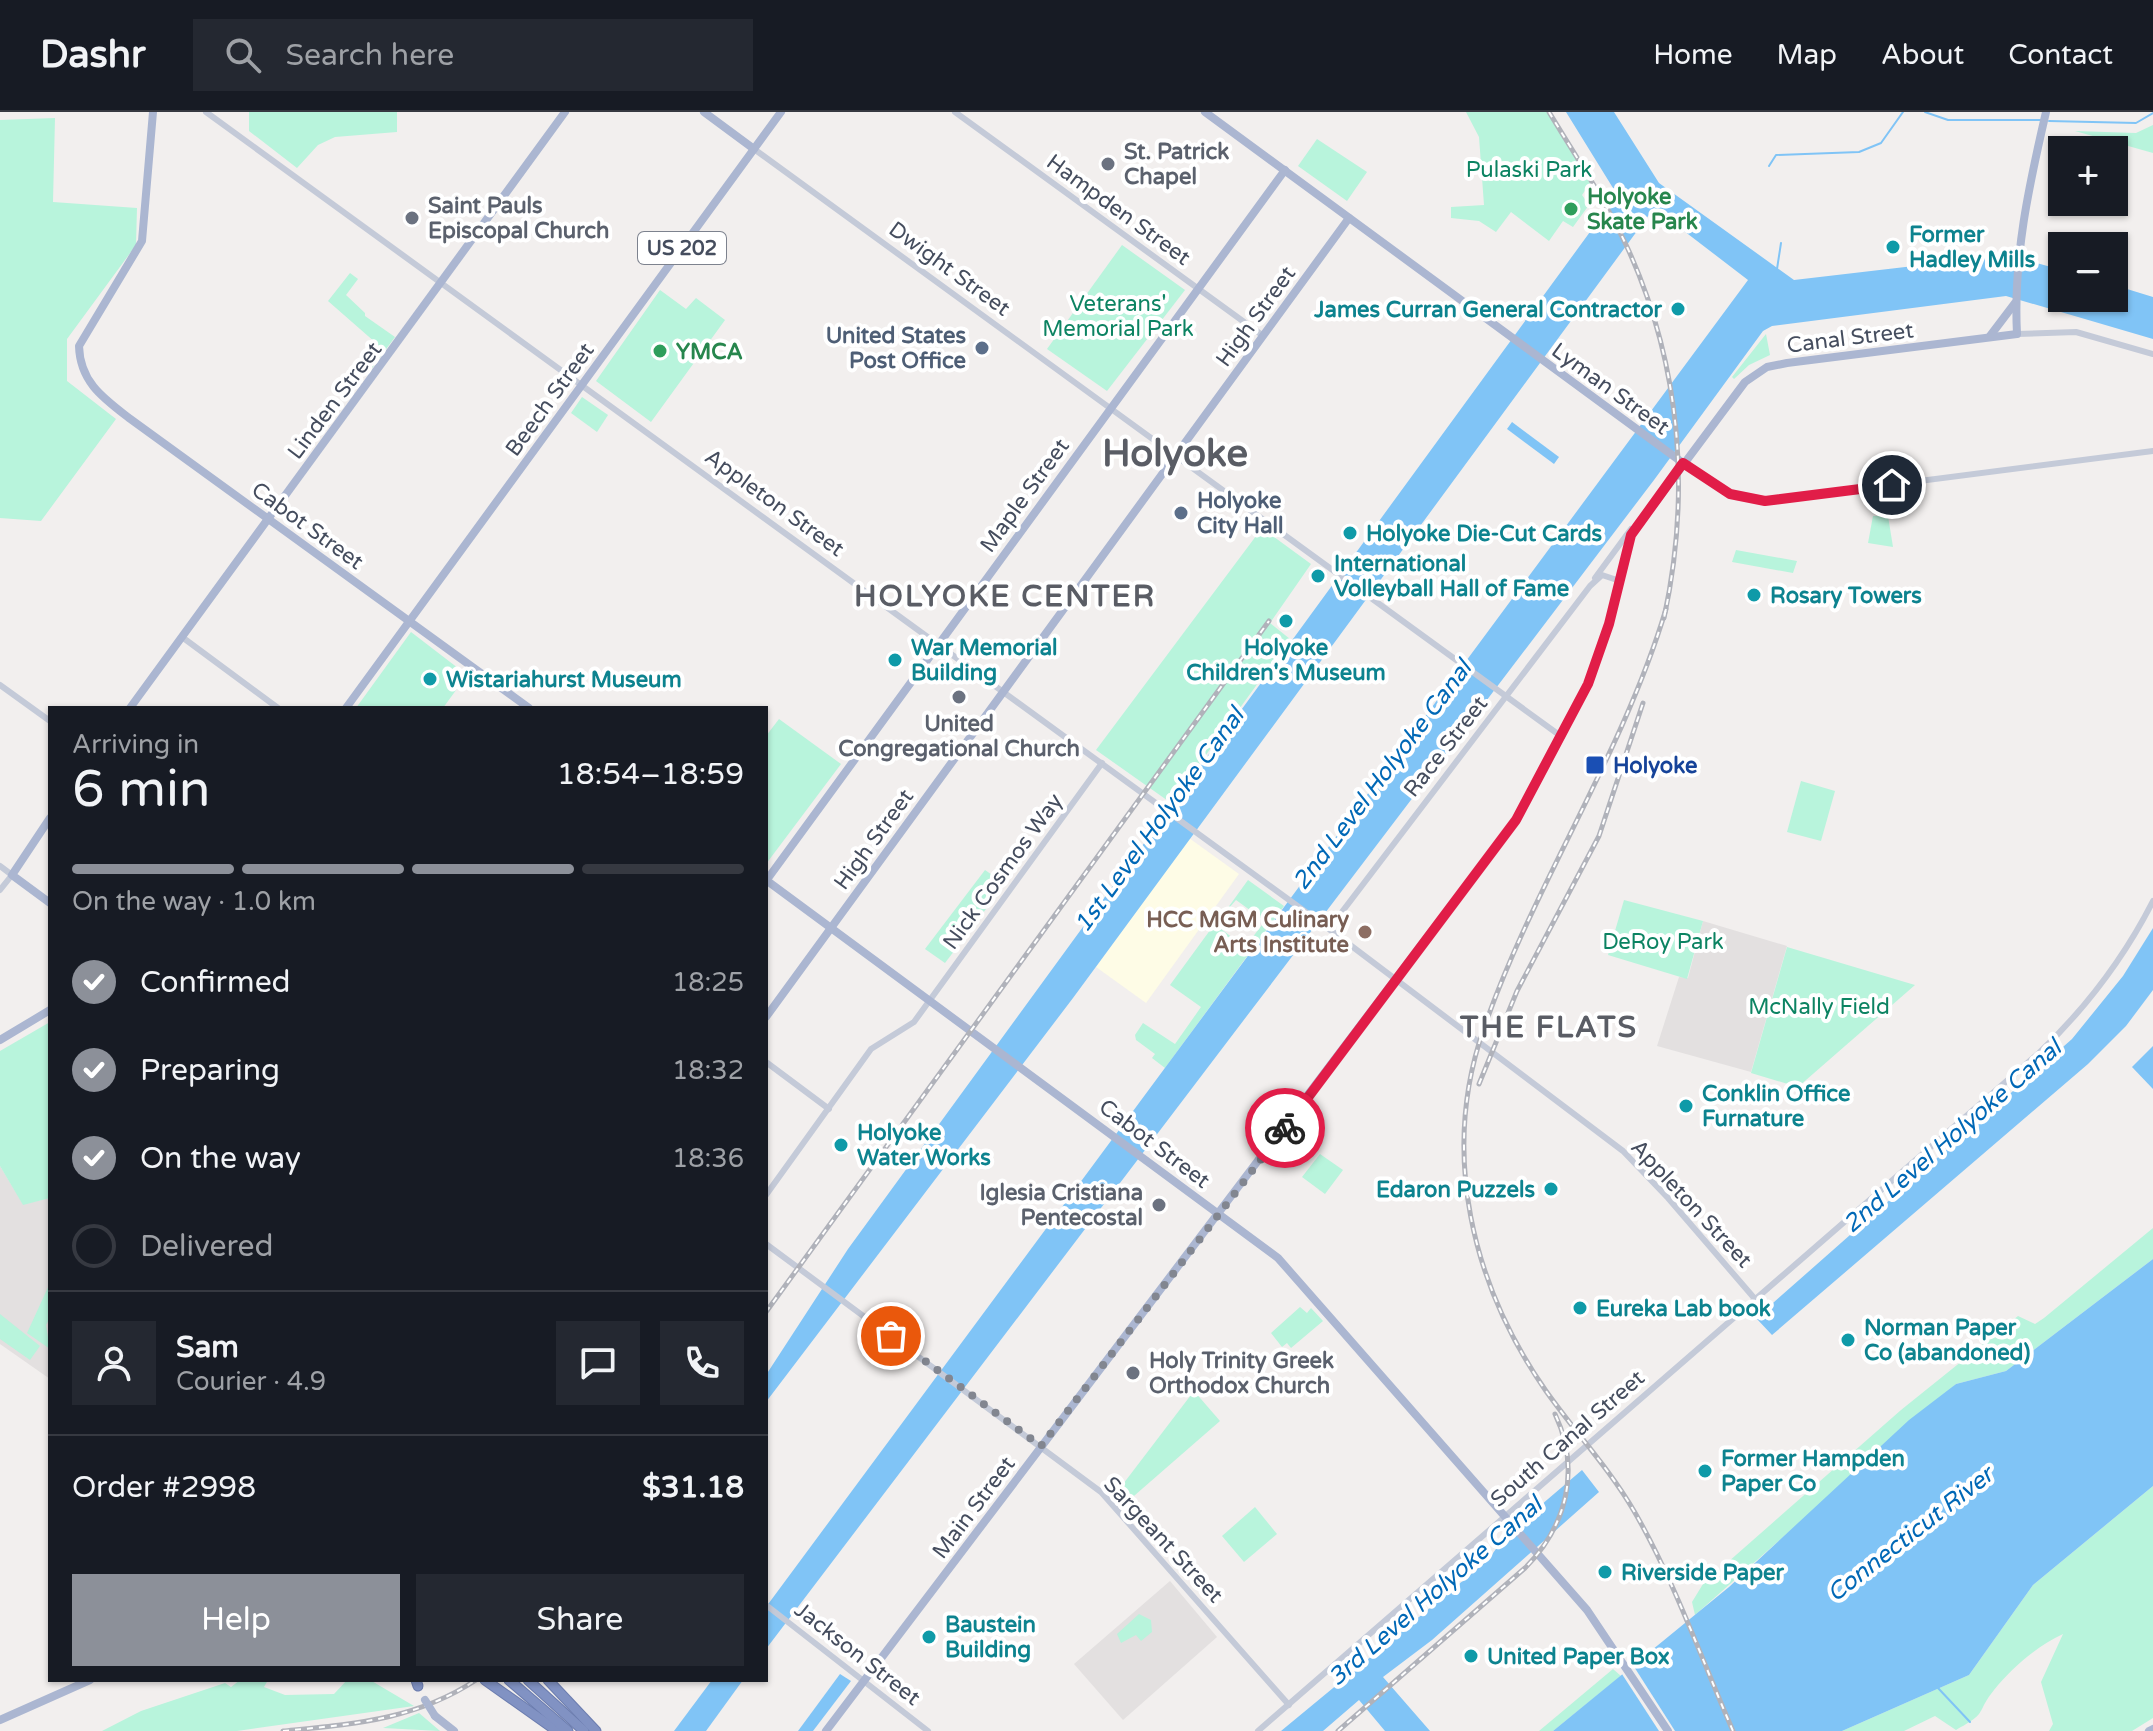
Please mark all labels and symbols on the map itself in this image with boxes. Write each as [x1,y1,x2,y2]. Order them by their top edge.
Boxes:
place label: St. Patrick Chapel [1124,139,1229,190]
street label: Hampden Street [1041,149,1195,271]
marker: St. Patrick Chapel [1099,155,1117,173]
park label: Pulaski Park [1466,157,1592,183]
place label: Holyoke Skate Park [1587,184,1698,235]
place label: Saint Pauls Episcopal Church [428,193,609,244]
marker: Holyoke Skate Park [1562,200,1580,218]
marker: Saint Pauls Episcopal Church [403,209,421,227]
street label: Dwight Street [884,216,1015,321]
place label: Former Hadley Mills [1909,222,2036,273]
road number: US 202 [638,232,726,264]
marker: Former Hadley Mills [1884,238,1902,256]
street label: High Street [1211,261,1301,372]
park label: Veterans' Memorial Park [1042,291,1194,342]
place label: James Curran General Contractor [1313,297,1663,323]
marker: James Curran General Contractor [1669,300,1687,318]
street label: Canal Street [1785,317,1915,359]
place label: United States Post Office [826,323,966,374]
street label: Linden Street [282,337,387,464]
street label: Lyman Street [1547,337,1674,440]
street label: Beech Street [500,338,600,461]
place label: YMCA [676,339,743,365]
marker: United States Post Office [973,339,991,357]
marker: YMCA [651,342,669,360]
district label: Holyoke [1102,431,1248,477]
street label: Maple Street [975,434,1075,557]
street label: Appleton Street [700,444,849,562]
pin [1858,451,1926,519]
street label: Cabot Street [246,477,368,575]
place label: Holyoke City Hall [1197,488,1284,539]
marker: Holyoke City Hall [1172,504,1190,522]
place label: Holyoke Die-Cut Cards [1366,521,1603,547]
marker: Holyoke Die-Cut Cards [1341,524,1359,542]
place label: International Volleyball Hall of Fame [1334,551,1569,602]
marker: International Volleyball Hall of Fame [1309,567,1327,585]
district label: HOLYOKE CENTER [854,578,1156,615]
place label: Rosary Towers [1770,583,1922,609]
marker: Rosary Towers [1745,586,1763,604]
marker: Holyoke Children's Museum [1277,612,1295,630]
place label: War Memorial Building [911,635,1058,686]
place label: Holyoke Children's Museum [1186,635,1386,686]
marker: War Memorial Building [886,651,904,669]
water label: 2nd Level Holyoke Canal [1287,653,1480,896]
place label: Wistariahurst Museum [446,667,682,693]
marker: Wistariahurst Museum [421,670,439,688]
marker: United Congregational Church [950,688,968,706]
street label: Race Street [1398,691,1493,802]
water label: 1st Level Holyoke Canal [1068,700,1252,938]
place label: United Congregational Church [838,711,1080,762]
place label: Holyoke [1613,753,1697,779]
marker: Holyoke [1584,754,1606,776]
street label: High Street [829,784,919,895]
street label: Nick Cosmos Way [937,788,1068,955]
place label: HCC MGM Culinary Arts Institute [1146,907,1349,958]
marker: HCC MGM Culinary Arts Institute [1356,923,1374,941]
park label: DeRoy Park [1602,929,1724,955]
park label: McNally Field [1748,994,1890,1020]
district label: THE FLATS [1459,1009,1638,1046]
water label: 2nd Level Holyoke Canal [1837,1032,2070,1239]
place label: Conklin Office Furnature [1702,1081,1850,1132]
courier [1245,1088,1325,1168]
street label: Cabot Street [1094,1094,1215,1194]
marker: Conklin Office Furnature [1677,1097,1695,1115]
place label: Holyoke Water Works [857,1120,991,1171]
street label: Appleton Street [1625,1134,1757,1273]
marker: Holyoke Water Works [832,1136,850,1154]
place label: Edaron Puzzels [1376,1177,1535,1203]
place label: Iglesia Cristiana Pentecostal [980,1180,1143,1231]
marker: Edaron Puzzels [1542,1180,1560,1198]
marker: Iglesia Cristiana Pentecostal [1150,1196,1168,1214]
place label: Eureka Lab book [1596,1296,1771,1322]
marker: Eureka Lab book [1571,1299,1589,1317]
pin [857,1302,925,1370]
place label: Norman Paper Co (abandoned) [1864,1315,2030,1366]
marker: Norman Paper Co (abandoned) [1839,1331,1857,1349]
place label: Holy Trinity Greek Orthodox Church [1149,1348,1334,1399]
marker: Holy Trinity Greek Orthodox Church [1124,1364,1142,1382]
street label: South Canal Street [1485,1365,1650,1513]
place label: Former Hampden Paper Co [1721,1446,1905,1497]
street label: Main Street [927,1451,1021,1564]
water label: Connecticut River [1821,1459,2001,1608]
marker: Former Hampden Paper Co [1696,1462,1714,1480]
street label: Sargeant Street [1098,1471,1228,1608]
water label: 3rd Level Holyoke Canal [1323,1489,1550,1692]
place label: Riverside Paper [1621,1560,1785,1586]
marker: Riverside Paper [1596,1563,1614,1581]
street label: Jackson Street [789,1597,925,1711]
place label: Baustein Building [945,1612,1036,1663]
marker: Baustein Building [920,1628,938,1646]
place label: United Paper Box [1487,1644,1670,1670]
marker: United Paper Box [1462,1647,1480,1665]

